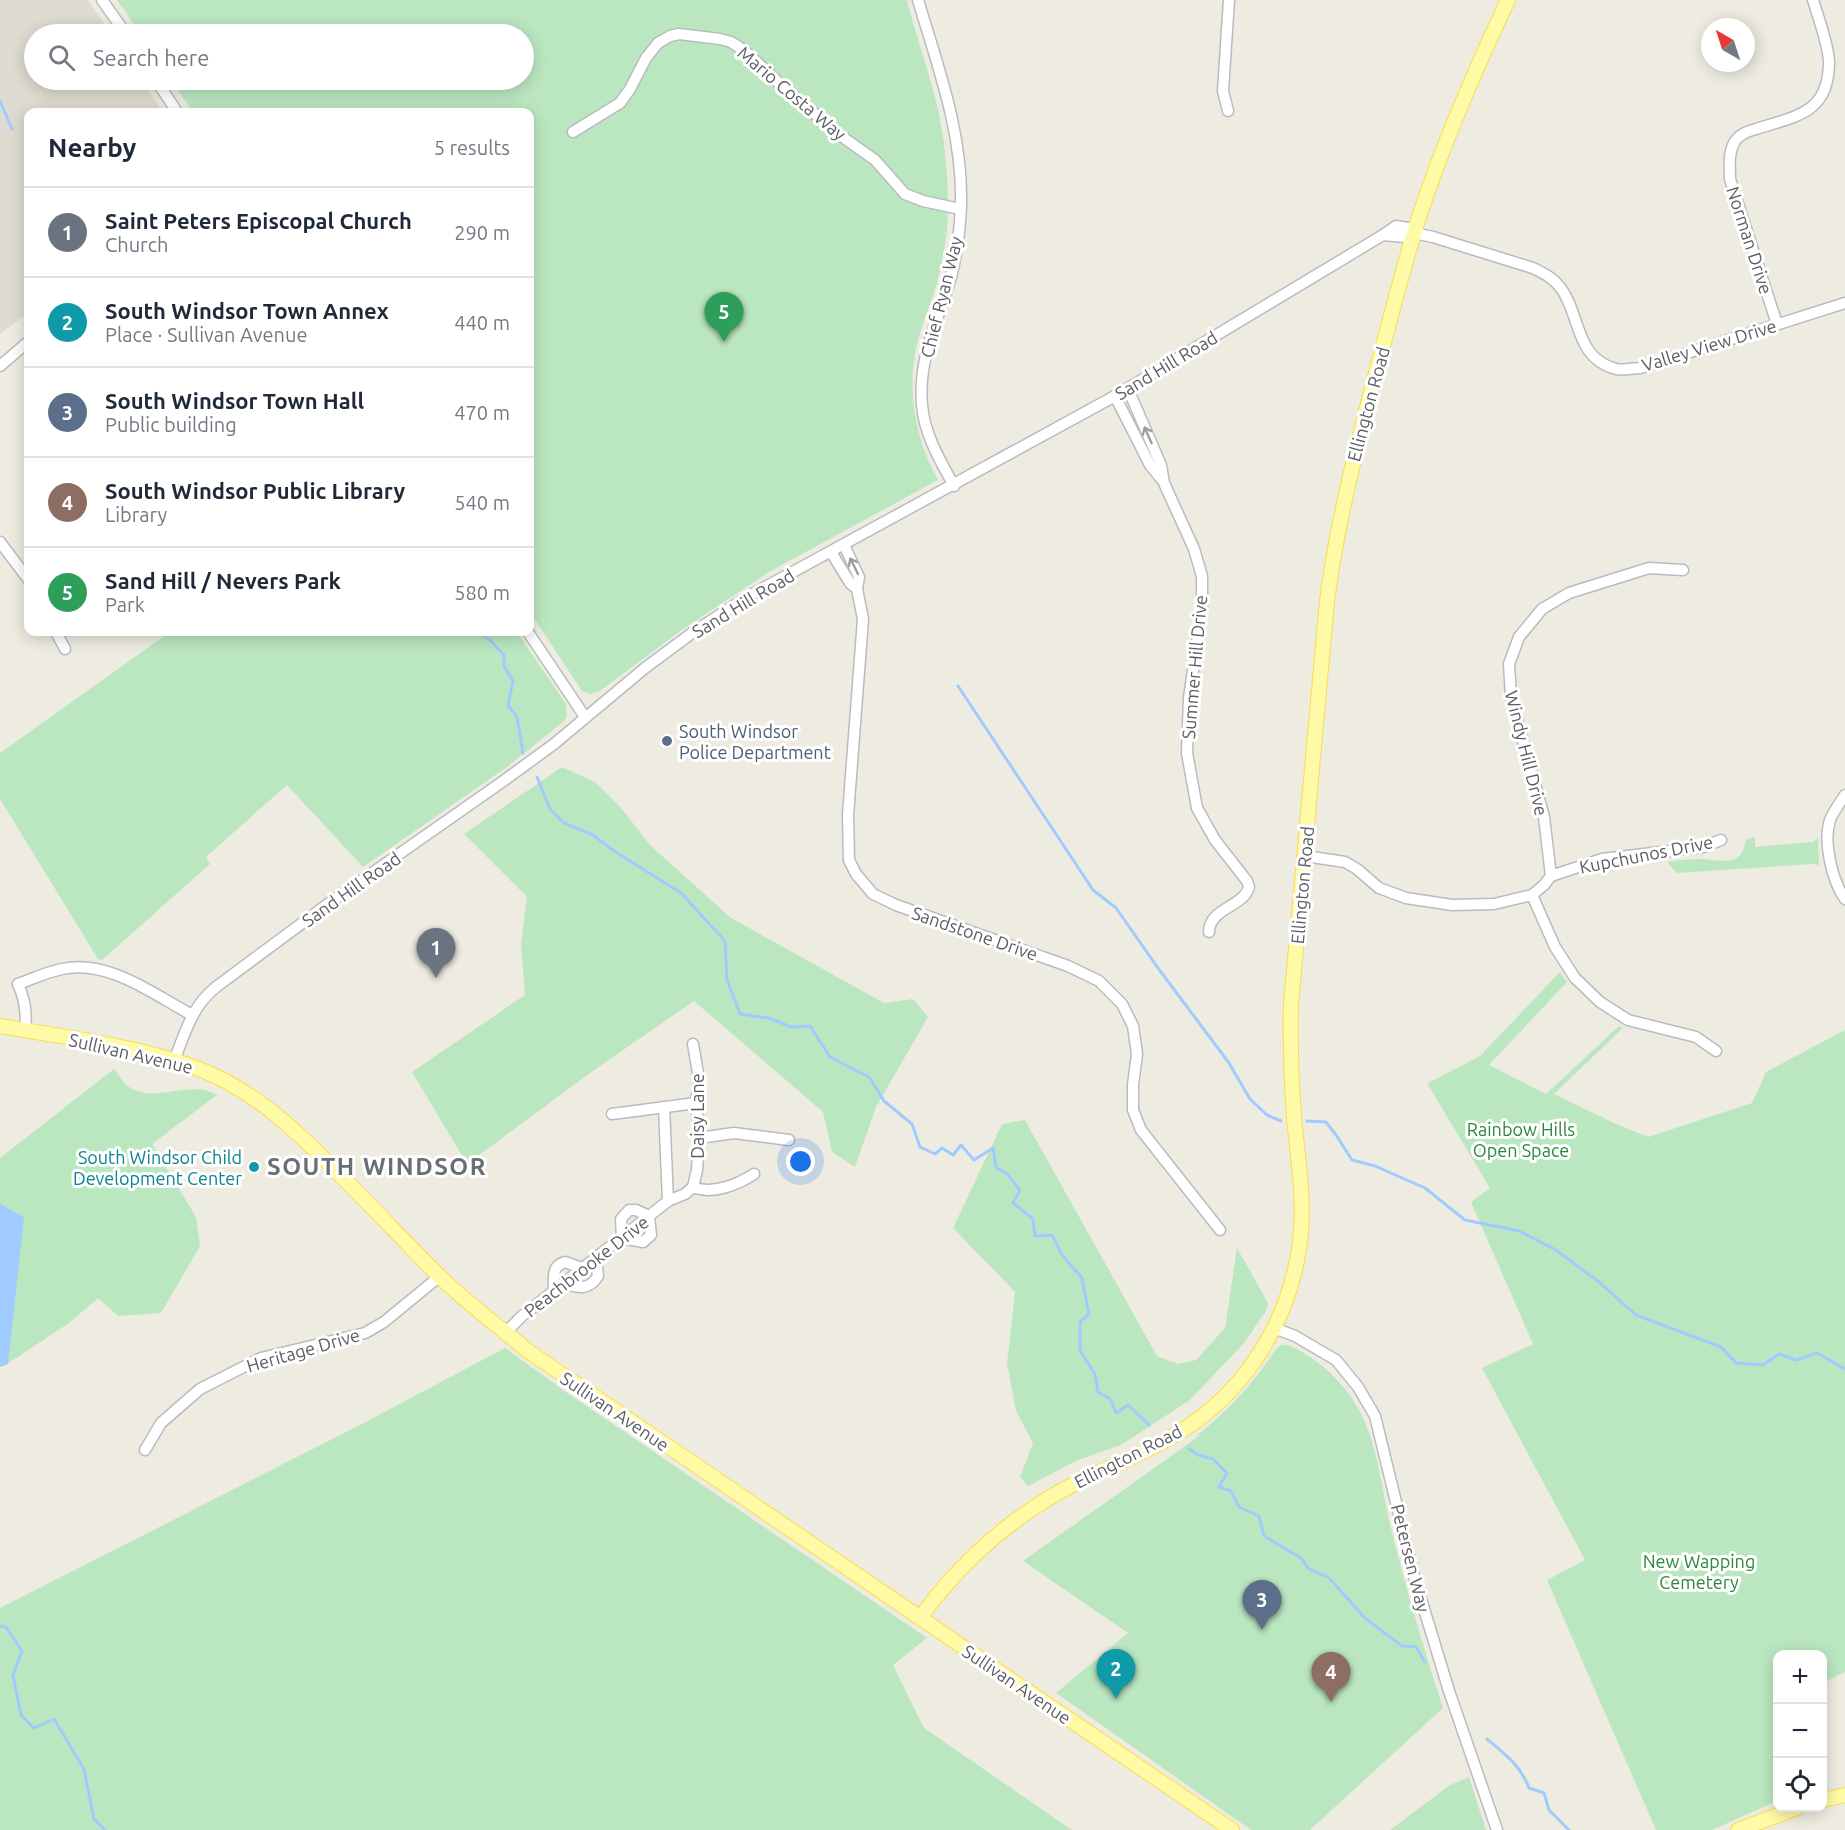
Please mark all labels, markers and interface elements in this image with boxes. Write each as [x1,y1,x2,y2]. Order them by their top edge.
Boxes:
north arrow [1701,18,1755,72]
search box [24,24,534,90]
icon: search [45,41,78,74]
street label: Mario Costa Way [734,42,850,144]
text: Search here [93,45,209,70]
text: Nearby [48,133,136,162]
text: 5 results [434,136,510,159]
street label: Norman Drive [1723,184,1777,296]
text: Saint Peters Episcopal Church [105,208,412,233]
text: 1 [62,221,73,244]
text: 290 m [454,221,510,244]
text: Church [105,233,168,256]
street label: Chief Ryan Way [916,234,966,360]
pin: 5 [704,292,744,342]
text: South Windsor Town Annex [105,298,389,323]
text: 2 [62,311,73,334]
text: 440 m [454,311,510,334]
street label: Valley View Drive [1639,315,1779,375]
text: Place · Sullivan Avenue [105,323,307,346]
street label: Sand Hill Road [1111,327,1221,403]
street label: Ellington Road [1343,344,1393,464]
text: South Windsor Town Hall [105,388,364,413]
text: 3 [62,401,73,424]
text: 470 m [454,401,510,424]
text: Public building [105,413,237,436]
one-way arrow [1142,426,1153,445]
text: South Windsor Public Library [105,478,405,503]
text: 4 [62,491,73,514]
text: 540 m [454,491,510,514]
text: Library [105,503,167,526]
one-way arrow [848,558,860,576]
street label: Sand Hill Road [688,565,798,641]
text: Sand Hill / Nevers Park [105,568,341,593]
text: 5 [62,581,73,604]
text: 580 m [454,581,510,604]
text: Park [105,593,145,616]
street label: Summer Hill Drive [1178,594,1210,740]
street label: Windy Hill Drive [1502,688,1552,818]
place label: South Windsor Police Department [679,721,831,762]
marker: South Windsor Police Department [660,734,674,748]
street label: Ellington Road [1287,825,1317,945]
street label: Kupchunos Drive [1577,831,1715,877]
street label: Sand Hill Road [298,848,404,930]
street label: Sandstone Drive [909,902,1041,964]
pin: 1 [416,928,456,978]
street label: Sullivan Avenue [67,1029,195,1077]
street label: Daisy Lane [687,1073,707,1159]
park label: Rainbow Hills Open Space [1467,1119,1575,1160]
place label: South Windsor Child Development Center [73,1147,242,1188]
your location [786,1147,815,1176]
district label: SOUTH WINDSOR [267,1153,487,1180]
marker: South Windsor Child Development Center [247,1160,261,1174]
street label: Peachbrooke Drive [520,1211,652,1321]
street label: Heritage Drive [244,1324,362,1376]
street label: Sullivan Avenue [557,1367,673,1455]
street label: Ellington Road [1071,1420,1185,1492]
street label: Petersen Way [1388,1502,1434,1614]
park label: New Wapping Cemetery [1643,1551,1755,1592]
pin: 3 [1242,1580,1282,1630]
street label: Sullivan Avenue [959,1640,1075,1728]
pin: 2 [1096,1650,1136,1699]
map controls [1773,1650,1827,1812]
button: + [1773,1650,1827,1704]
pin: 4 [1312,1652,1350,1702]
button: − [1773,1704,1827,1758]
button: locate [1773,1758,1827,1812]

